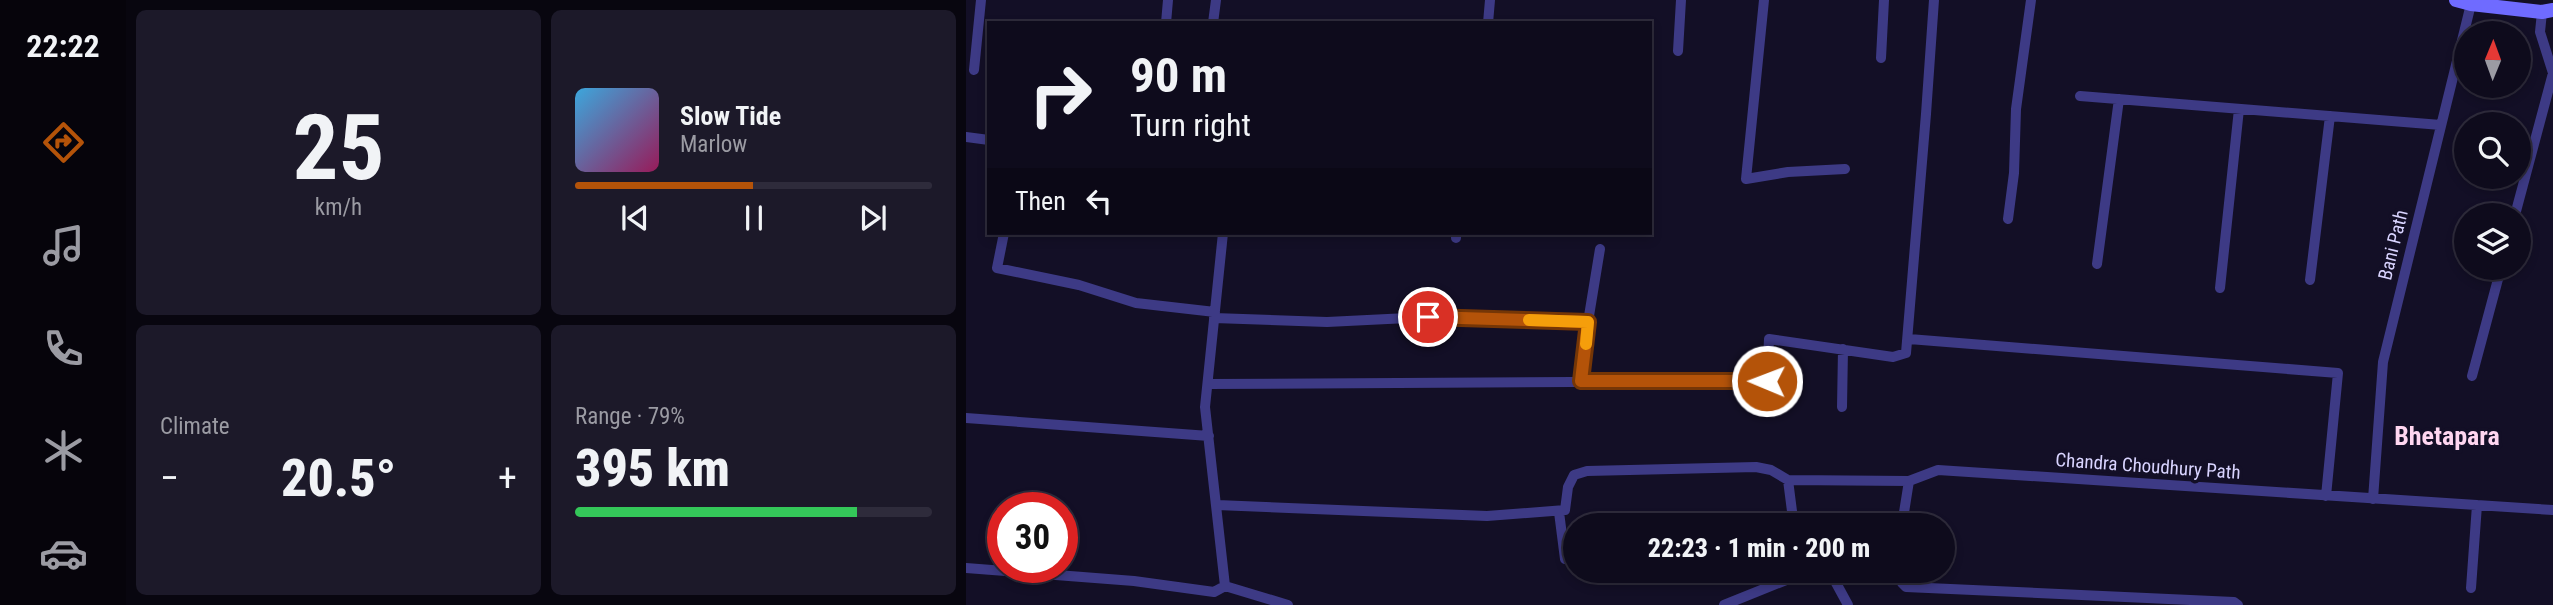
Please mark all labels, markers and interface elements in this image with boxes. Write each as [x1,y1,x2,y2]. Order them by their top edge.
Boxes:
north arrow [2454,21,2530,98]
map controls [2454,21,2531,280]
text: 22:22 [26,27,100,65]
text: 90 m [1130,47,1227,104]
icon: right [1015,49,1106,140]
text: 25 [293,95,384,201]
text: Slow Tide [680,101,781,131]
text: Turn right [1130,106,1251,144]
button: search [2454,112,2531,189]
icon: directions [39,118,88,167]
text: Marlow [680,131,747,158]
icon: left [1080,182,1118,220]
text: Then [1015,186,1066,216]
text: km/h [315,194,362,221]
icon: previous [616,199,654,237]
icon: pause [735,199,773,237]
icon: next [854,199,892,237]
button: layers [2454,203,2531,280]
street label: Bani Path [2373,207,2413,283]
icon: music [39,221,88,270]
pin [1398,287,1458,347]
icon: arrive [1409,298,1447,336]
icon: phone [39,324,88,373]
position arrow [1730,344,1804,418]
text: Range · 79% [575,403,685,430]
text: Climate [160,413,230,440]
district label: Bhetapara [2394,421,2500,451]
icon: climate [39,426,88,475]
text: 395 km [575,438,730,499]
text: 20.5° [281,448,396,509]
street label: Chandra Choudhury Path [2055,448,2241,484]
text: − [160,456,179,500]
text: + [498,456,517,500]
speed limit sign: 30 [987,492,1078,583]
icon: car [39,529,88,578]
text: 22:23 · 1 min · 200 m [1648,533,1870,563]

